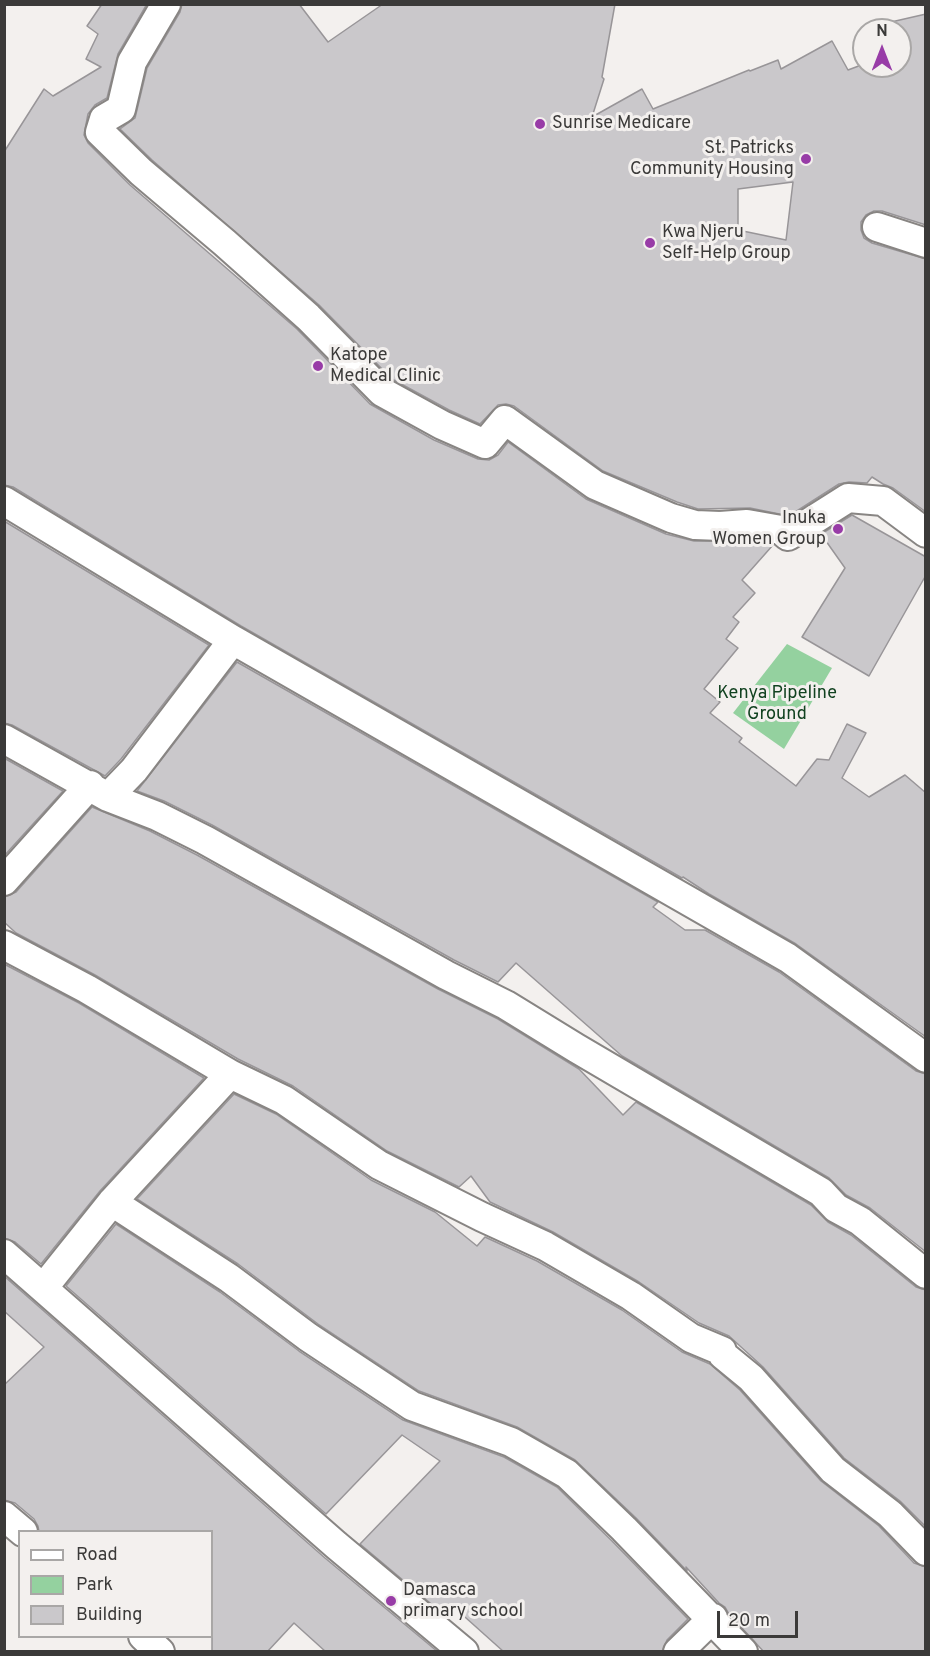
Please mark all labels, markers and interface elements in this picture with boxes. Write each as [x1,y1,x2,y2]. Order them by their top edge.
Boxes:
north arrow [852,18,912,78]
text: N [876,22,888,42]
place label: Sunrise Medicare [552,113,691,135]
marker: Sunrise Medicare [533,117,547,131]
place label: St. Patricks Community Housing [630,138,794,180]
marker: St. Patricks Community Housing [799,152,813,166]
place label: Kwa Njeru Self-Help Group [662,222,791,264]
marker: Kwa Njeru Self-Help Group [643,236,657,250]
place label: Katope Medical Clinic [330,345,441,388]
marker: Katope Medical Clinic [311,359,325,373]
place label: Inuka Women Group [712,508,826,550]
marker: Inuka Women Group [831,522,845,536]
park label: Kenya Pipeline Ground [717,683,837,726]
legend [18,1530,213,1638]
text: Road [76,1544,118,1567]
text: Park [76,1574,113,1597]
place label: Damasca primary school [403,1580,523,1622]
marker: Damasca primary school [384,1594,398,1608]
scale bar [720,1599,801,1637]
text: Building [76,1604,142,1627]
text: 20 m [728,1610,770,1633]

